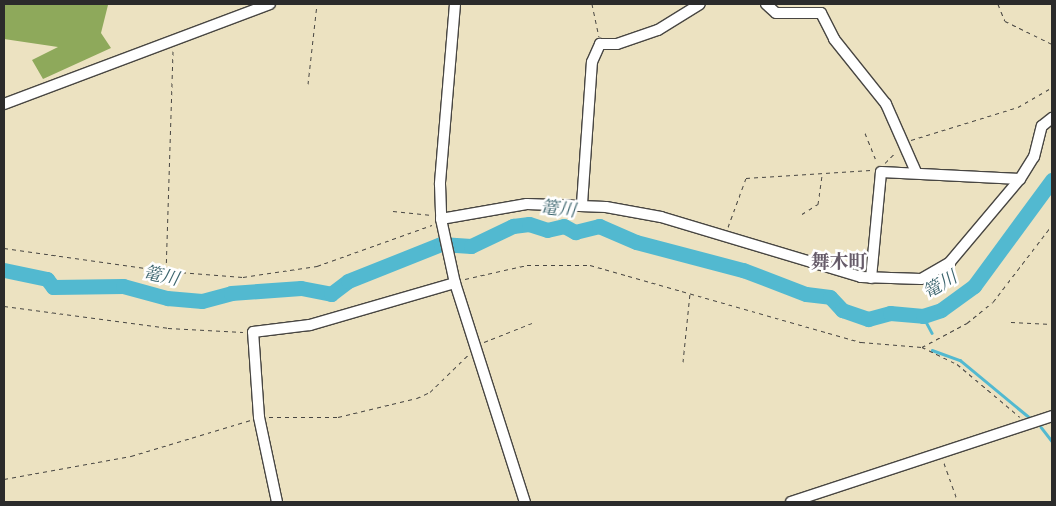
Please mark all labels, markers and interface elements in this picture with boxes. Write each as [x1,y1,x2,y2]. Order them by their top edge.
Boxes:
water label: 篭川 [539,196,577,222]
district label: 舞木町 [811,251,867,273]
water label: 篭川 [141,262,181,290]
water label: 篭川 [919,266,961,304]

